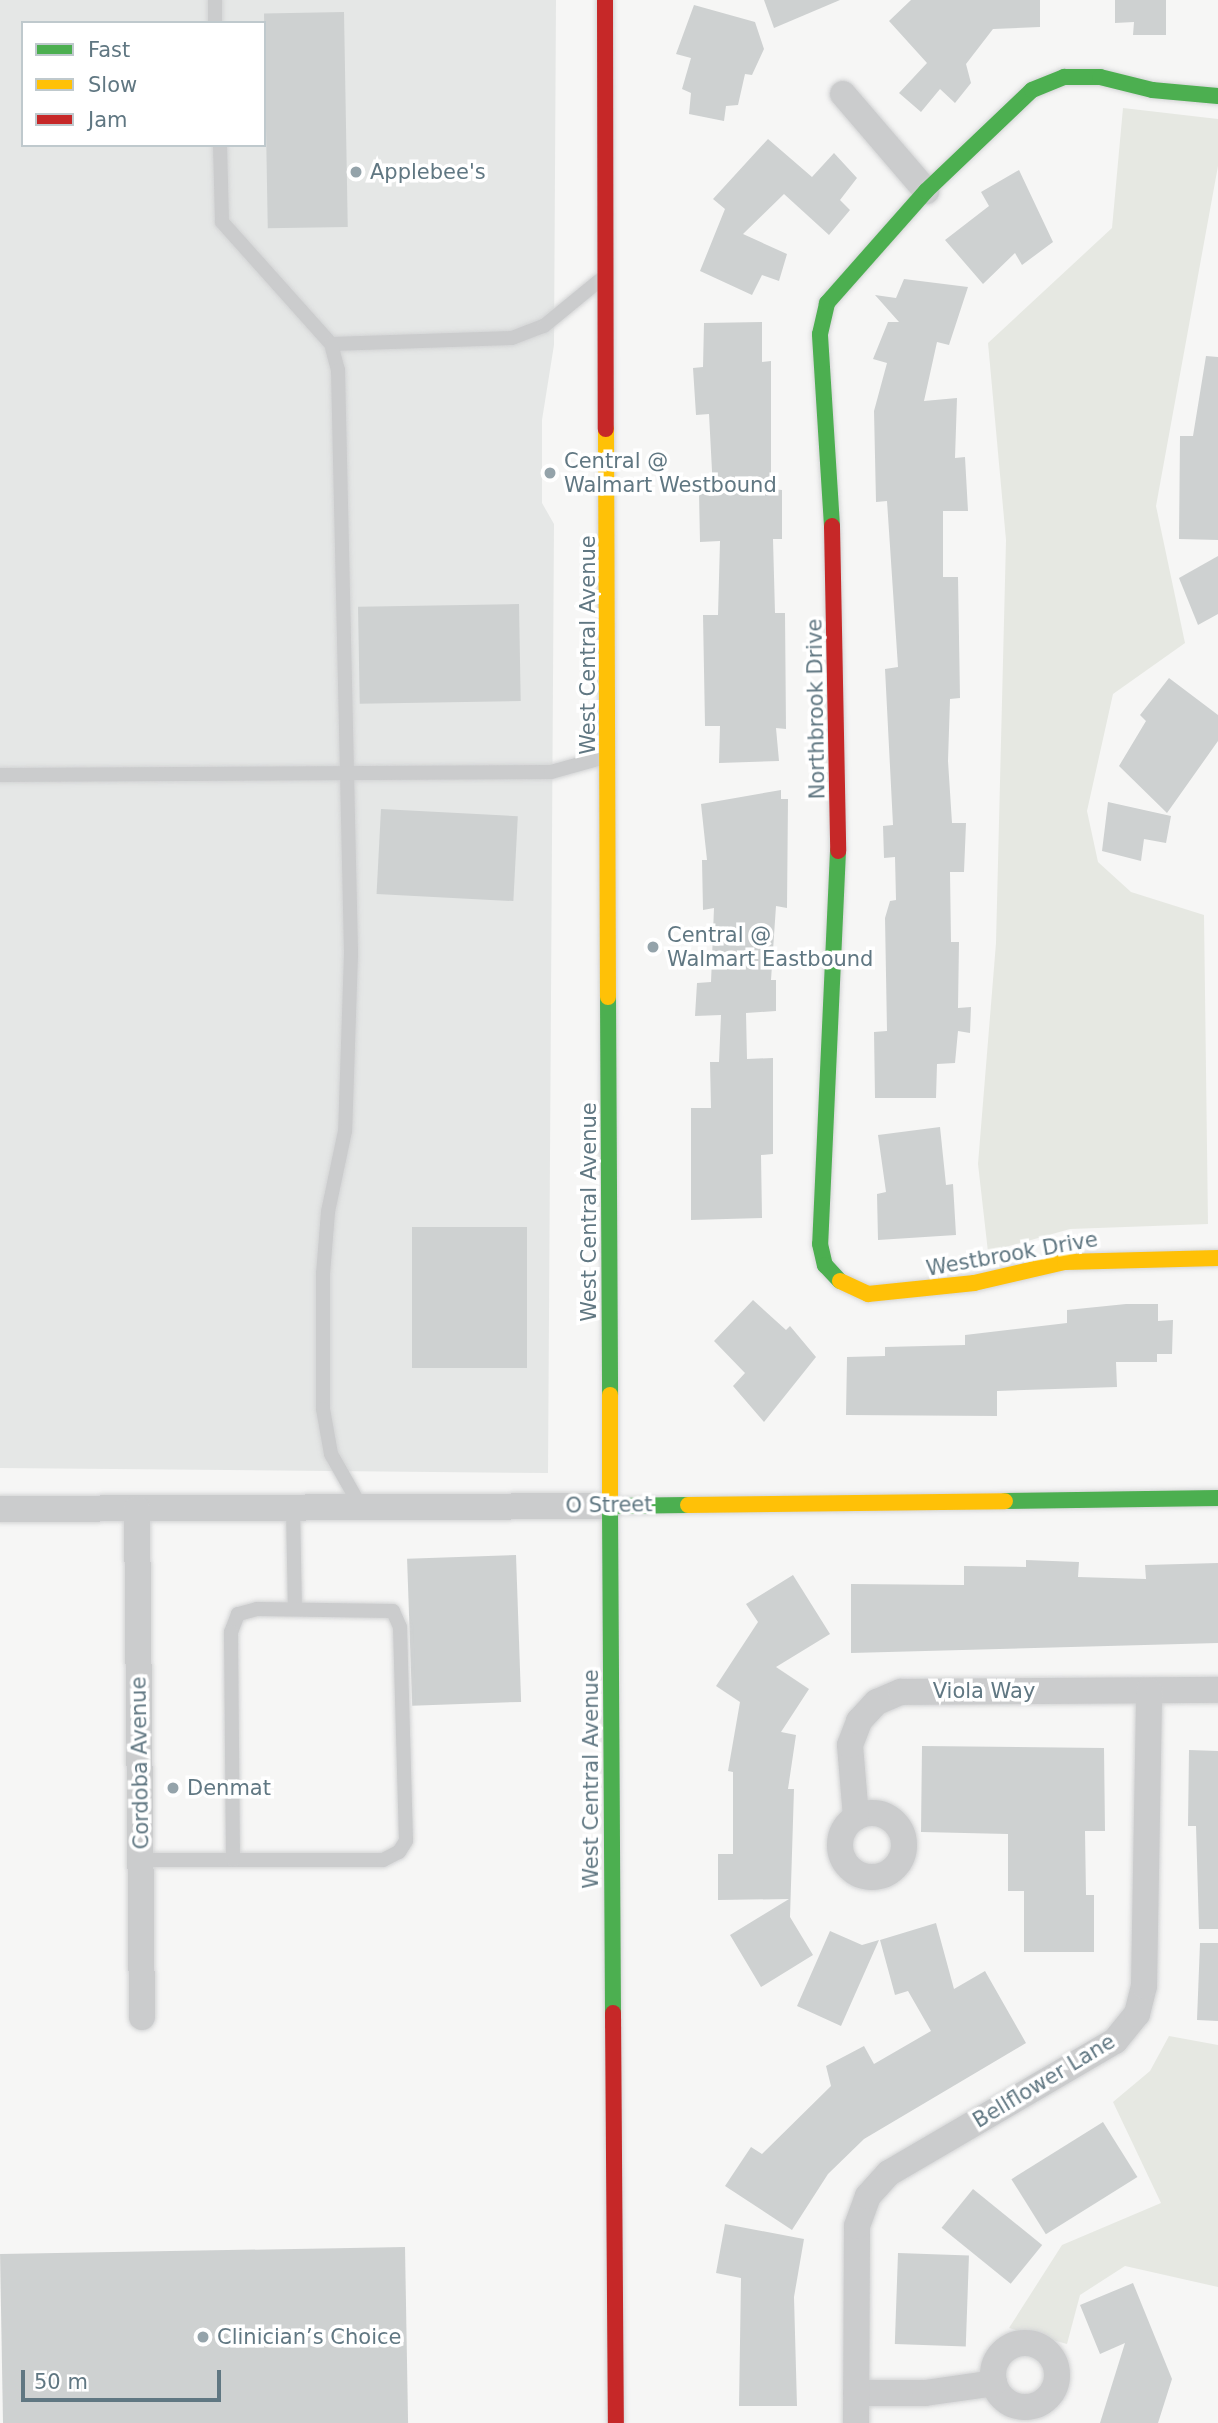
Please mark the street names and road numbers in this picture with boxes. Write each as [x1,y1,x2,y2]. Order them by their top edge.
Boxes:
street label: West Central Avenue [575,535,601,755]
street label: Northbrook Drive [802,618,830,800]
street label: West Central Avenue [576,1102,602,1322]
street label: Westbrook Drive [924,1227,1100,1281]
street label: O Street [565,1492,653,1518]
street label: West Central Avenue [578,1669,604,1889]
street label: Cordoba Avenue [126,1676,154,1850]
street label: Viola Way [933,1678,1035,1704]
street label: Bellflower Lane [968,2029,1120,2133]

